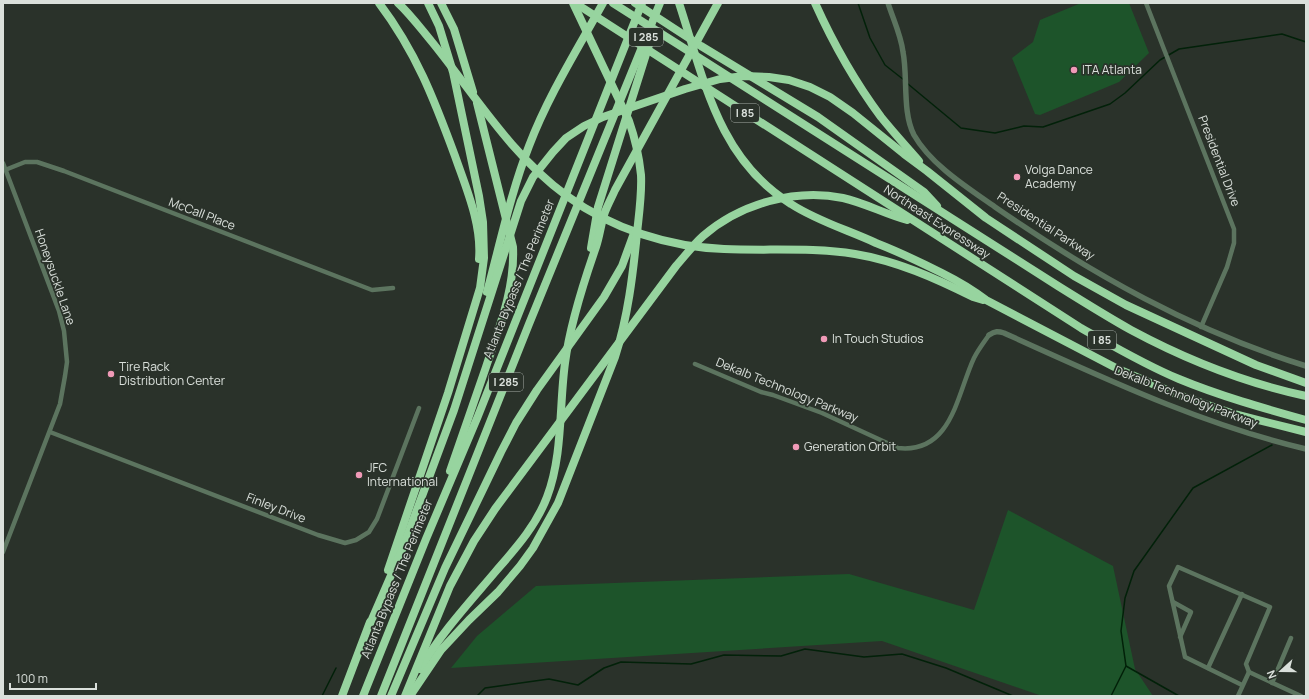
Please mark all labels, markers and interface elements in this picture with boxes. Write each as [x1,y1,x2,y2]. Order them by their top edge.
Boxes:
road number: I 285 [629,28,663,46]
place label: ITA Atlanta [1082,61,1142,78]
marker: ITA Atlanta [1069,65,1079,75]
road number: I 85 [731,104,759,122]
street label: Presidential Drive [1194,113,1245,209]
place label: Volga Dance Academy [1025,161,1093,192]
marker: Volga Dance Academy [1012,172,1022,182]
street label: Northeast Expressway [881,181,994,263]
street label: Presidential Parkway [994,188,1099,264]
street label: McCall Place [166,193,238,234]
street label: Atlanta Bypass / The Perimeter [479,196,559,361]
street label: Honeysuckle Lane [31,226,80,327]
place label: In Touch Studios [832,330,924,347]
road number: I 85 [1088,331,1116,349]
marker: In Touch Studios [819,334,829,344]
street label: Dekalb Technology Parkway [713,353,862,426]
place label: Tire Rack Distribution Center [119,358,226,389]
street label: Dekalb Technology Parkway [1112,361,1261,432]
marker: Tire Rack Distribution Center [106,369,116,379]
road number: I 285 [489,373,523,391]
place label: Generation Orbit [804,438,896,455]
marker: Generation Orbit [791,442,801,452]
place label: JFC International [367,459,438,490]
marker: JFC International [354,470,364,480]
street label: Finley Drive [244,488,308,527]
street label: Atlanta Bypass / The Perimeter [357,496,437,661]
north arrow [1261,651,1301,691]
scale bar [10,665,96,691]
text: N [1263,668,1280,681]
text: 100 m [16,670,48,687]

